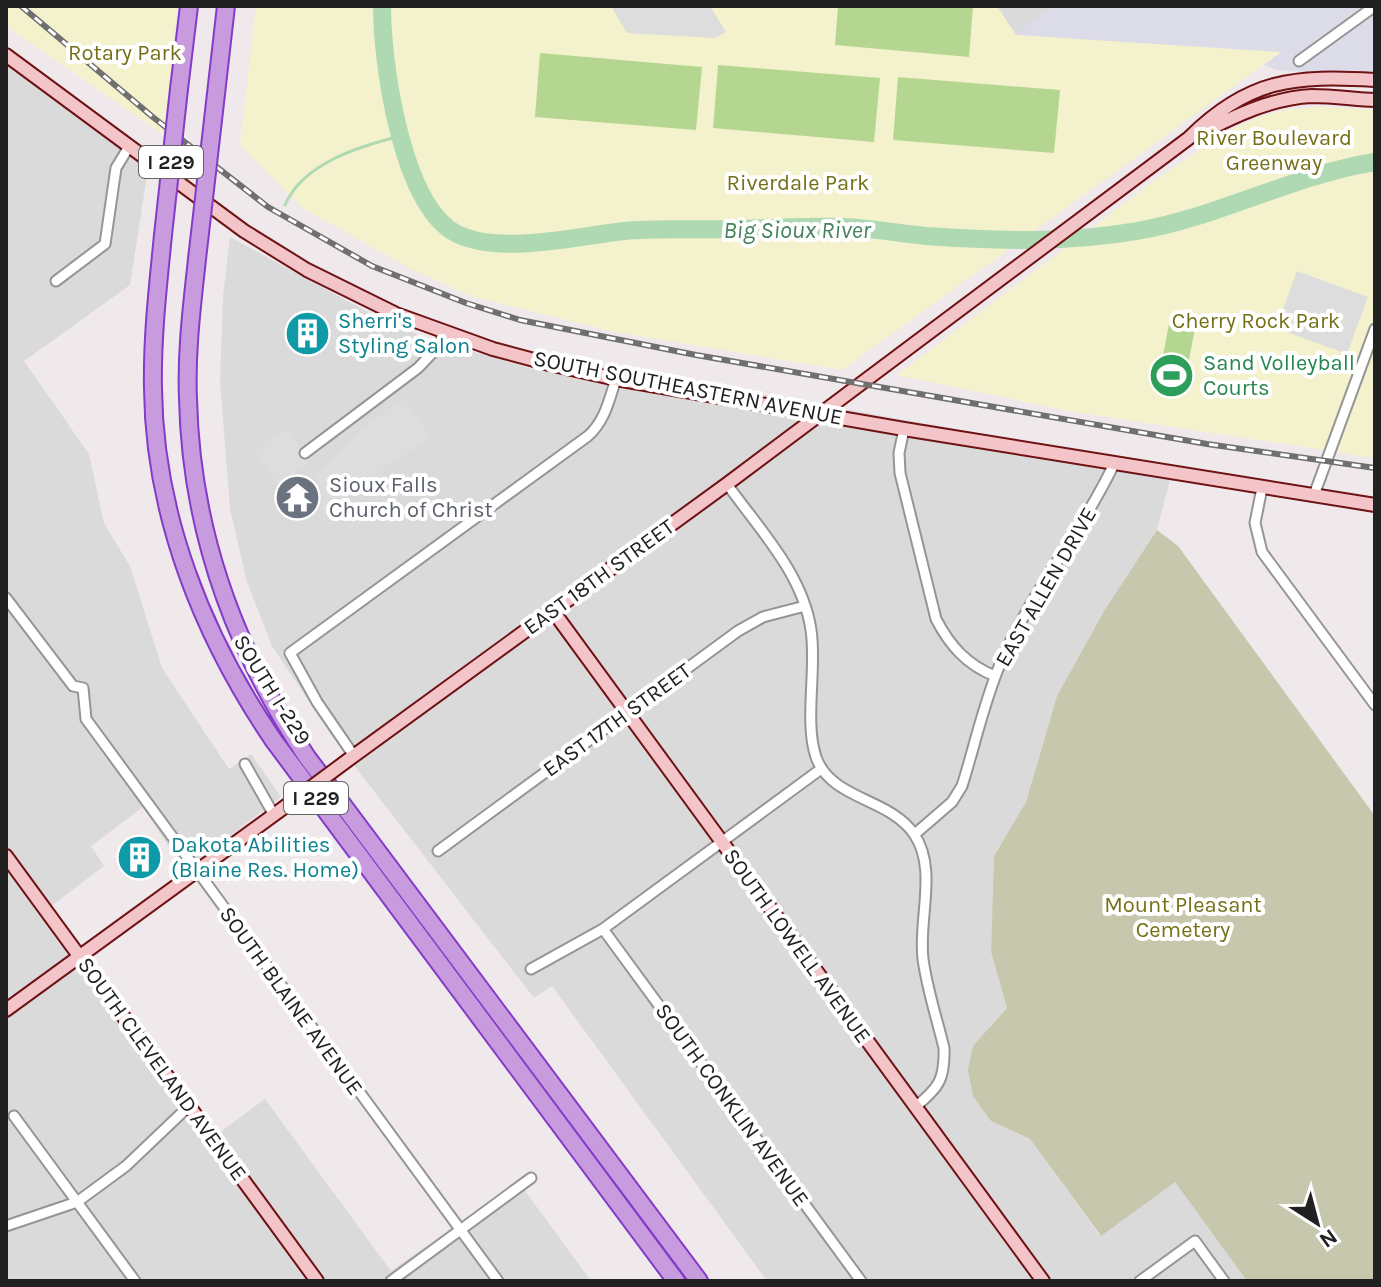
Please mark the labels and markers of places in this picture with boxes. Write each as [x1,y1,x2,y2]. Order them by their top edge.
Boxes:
place label: Sherri's Styling Salon [338,308,470,359]
building icon: Sherri's Styling Salon [283,310,331,358]
place label: Sand Volleyball Courts [1203,350,1355,401]
sports icon: Sand Volleyball Courts [1148,352,1196,400]
place label: Sioux Falls Church of Christ [329,472,493,523]
temple icon: Sioux Falls Church of Christ [274,474,322,522]
place label: Dakota Abilities (Blaine Res. Home) [171,832,359,883]
building icon: Dakota Abilities (Blaine Res. Home) [116,834,164,882]

